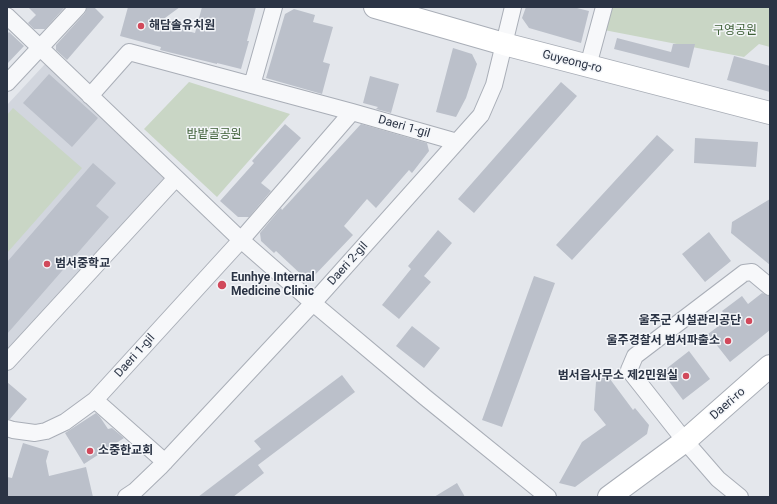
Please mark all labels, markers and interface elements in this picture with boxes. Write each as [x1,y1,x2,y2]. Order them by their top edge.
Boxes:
place label: 해담솔유치원 [149,19,215,33]
marker: 해담솔유치원 [136,21,146,31]
park label: 구영공원 [713,24,757,38]
street label: Guyeong-ro [541,48,603,76]
street label: Daeri 1-gil [376,113,432,141]
park label: 밤밭골공원 [186,128,242,142]
street label: Daeri 2-gil [325,239,371,289]
place label: 범서중학교 [55,257,110,271]
marker: 범서중학교 [42,259,52,269]
place label: Eunhye Internal Medicine Clinic [231,271,315,299]
marker: Eunhye Internal Medicine Clinic [216,279,228,291]
place label: 울주군 시설관리공단 [639,314,741,328]
marker: 울주군 시설관리공단 [744,316,754,326]
street label: Daeri 1-gil [112,331,158,381]
place label: 울주경찰서 범서파출소 [607,334,720,348]
marker: 울주경찰서 범서파출소 [723,336,733,346]
place label: 범서읍사무소 제2민원실 [558,369,678,383]
marker: 범서읍사무소 제2민원실 [681,371,691,381]
street label: Daeri-ro [707,385,749,423]
place label: 소중한교회 [98,444,153,458]
marker: 소중한교회 [85,446,95,456]

